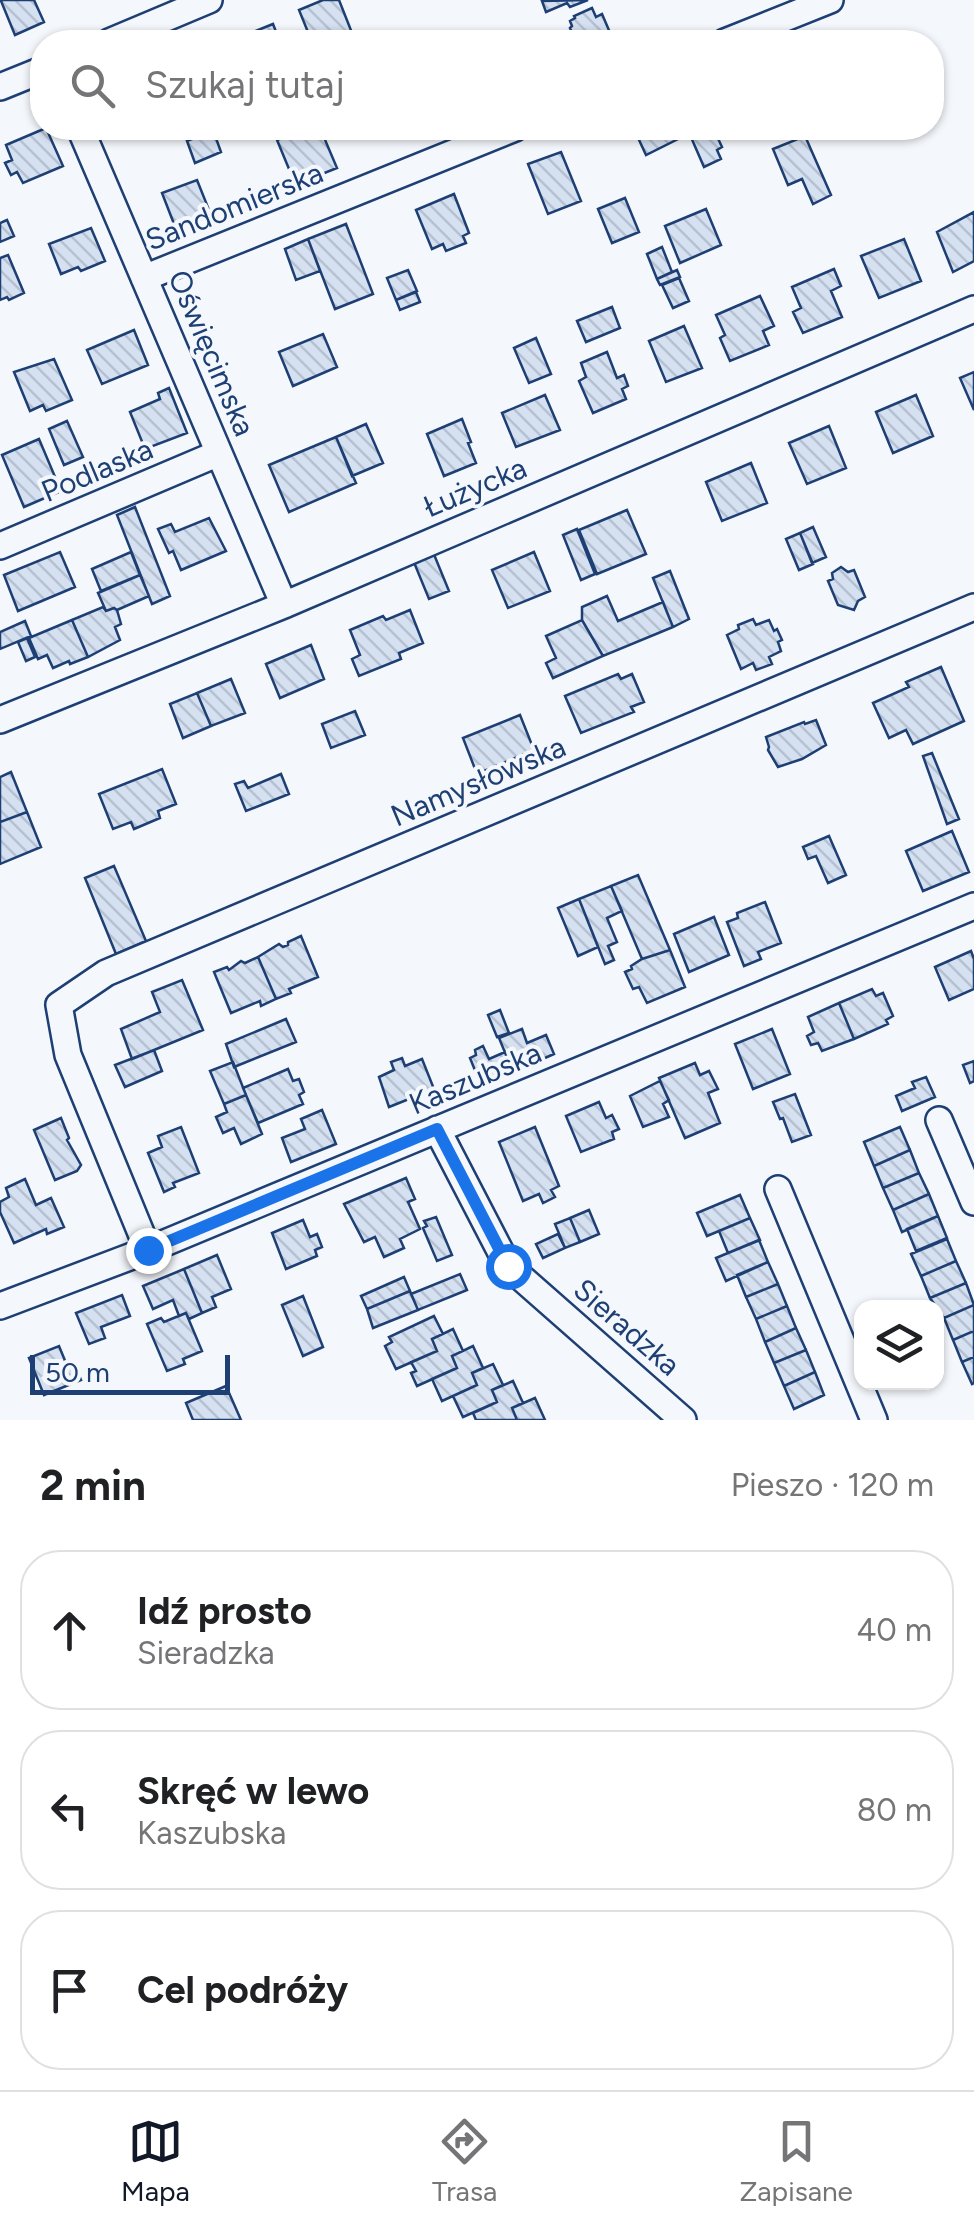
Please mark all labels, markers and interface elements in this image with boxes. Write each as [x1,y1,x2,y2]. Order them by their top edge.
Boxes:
search box [30,30,944,140]
icon: search [65,58,120,113]
text: Szukaj tutaj [145,62,345,108]
street label: Sandomierska [140,154,328,258]
street label: Oświęcimska [160,265,264,441]
street label: Podlaska [36,430,158,510]
street label: Łużycka [418,449,532,525]
street label: Namysłowska [385,728,571,834]
street label: Kaszubska [403,1034,547,1122]
route end [126,1228,172,1274]
route start [486,1244,532,1290]
street label: Sieradzka [566,1271,688,1383]
map controls [854,1300,944,1390]
button: layers [854,1300,944,1390]
scale bar [30,1350,230,1394]
text: 50 m [45,1355,110,1389]
text: 2 min [40,1460,146,1511]
text: Pieszo · 120 m [731,1466,934,1504]
text: Idź prosto [137,1588,312,1634]
icon: ahead [42,1603,97,1658]
text: 40 m [856,1611,932,1649]
text: Sieradzka [137,1634,275,1672]
text: Skręć w lewo [137,1768,369,1814]
icon: left [42,1783,97,1838]
text: 80 m [857,1791,932,1829]
text: Kaszubska [137,1814,286,1852]
icon: arrive [42,1963,97,2018]
text: Cel podróży [137,1967,348,2013]
tab: Mapa [121,2114,190,2208]
tab: Trasa [432,2114,497,2208]
tab: Zapisane [739,2114,853,2208]

